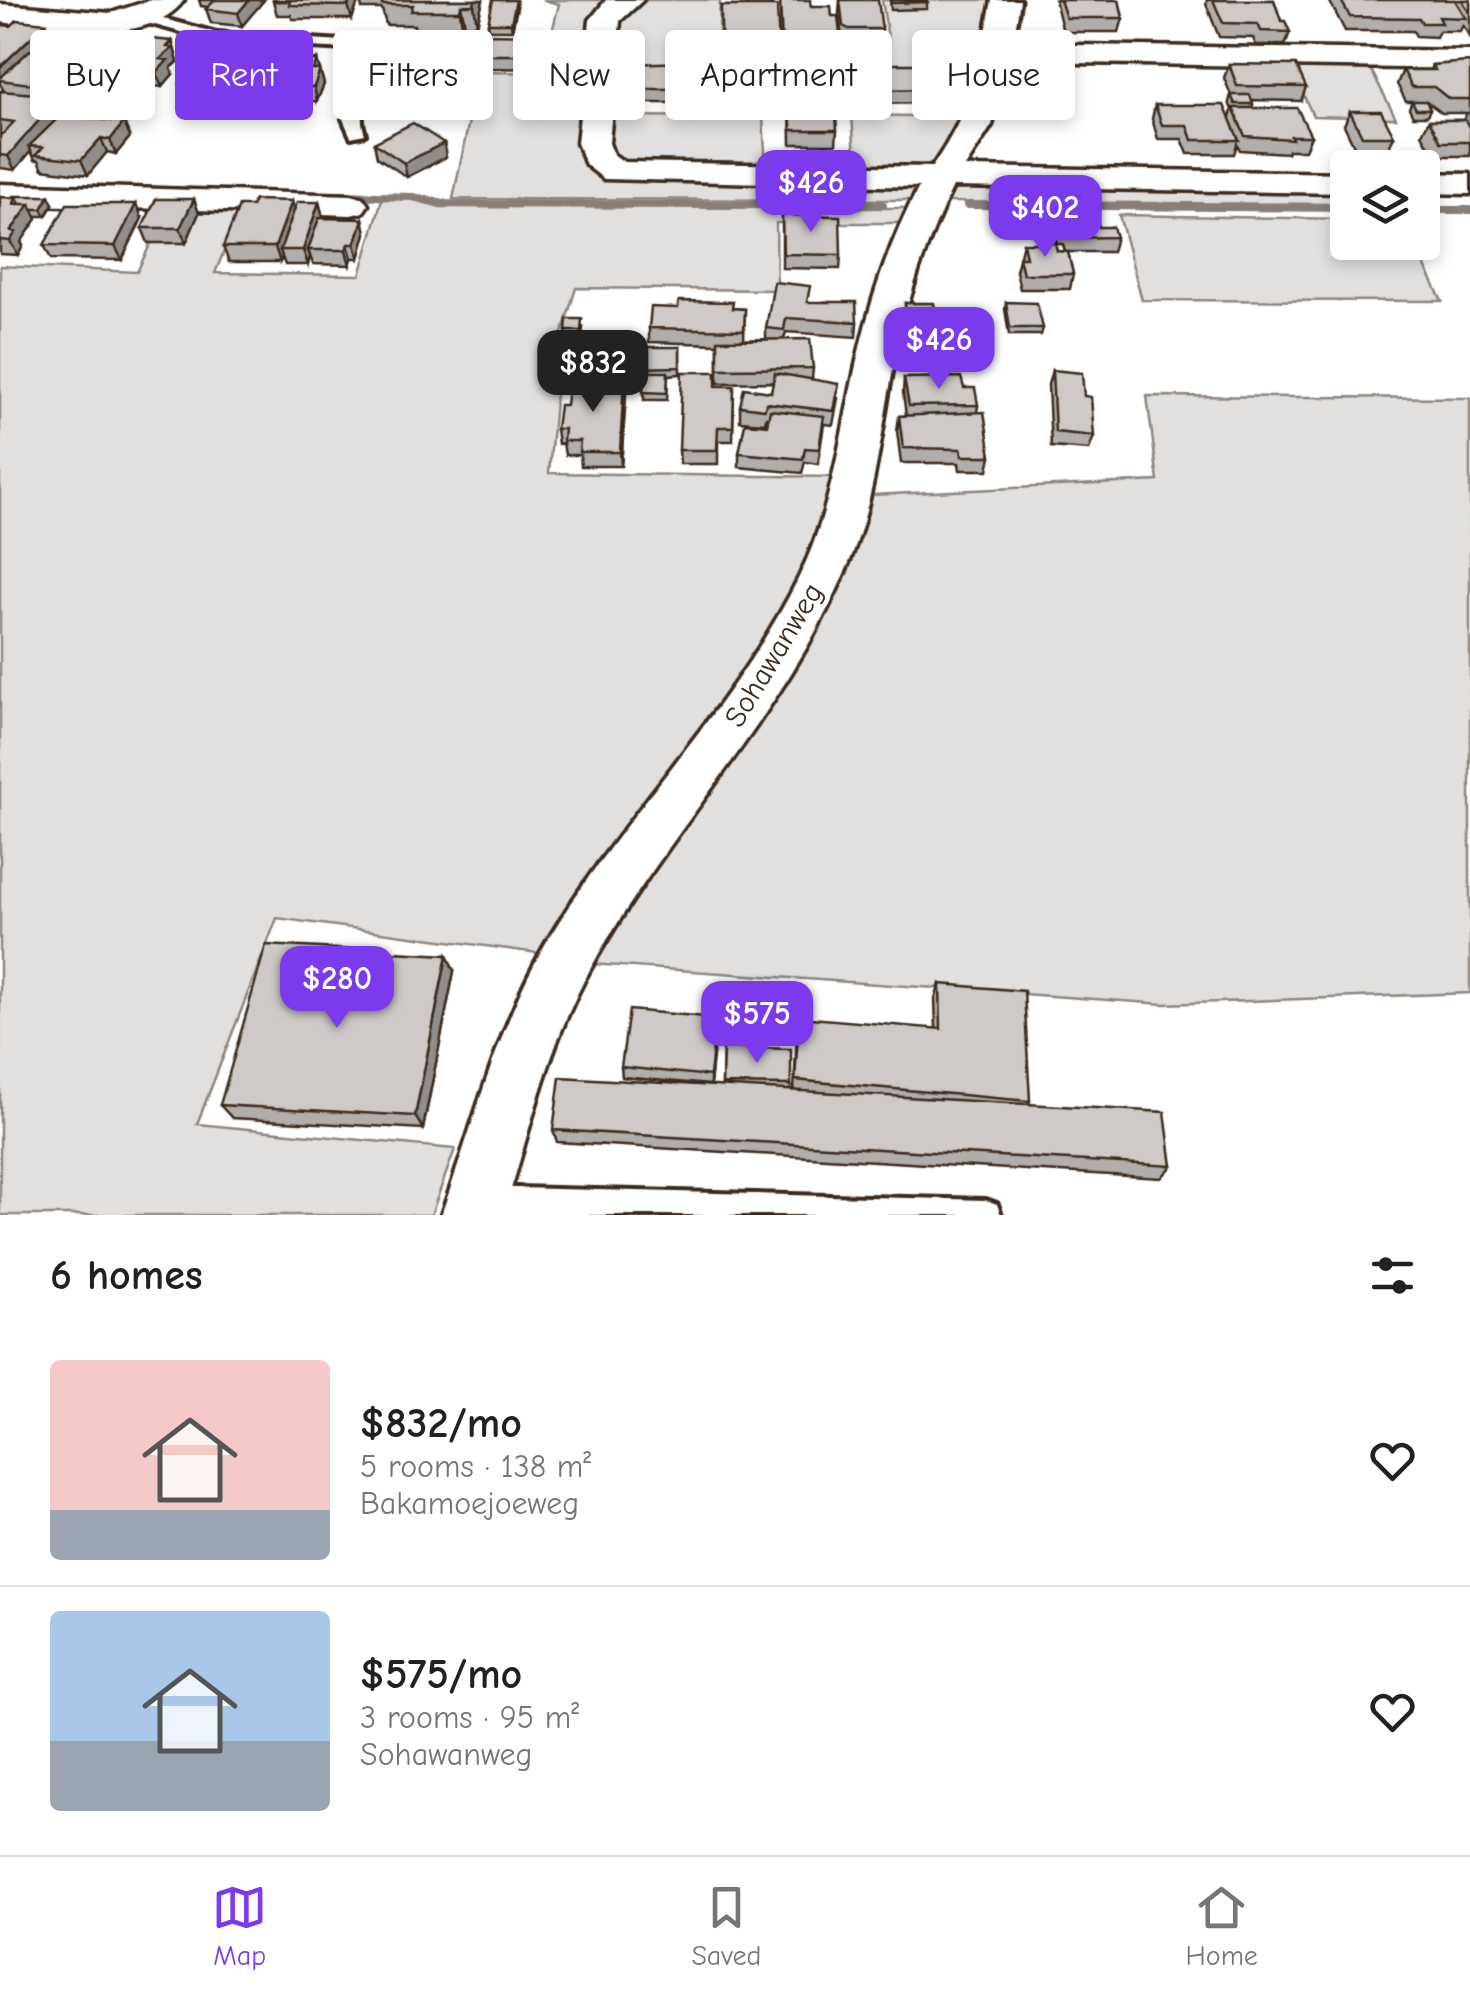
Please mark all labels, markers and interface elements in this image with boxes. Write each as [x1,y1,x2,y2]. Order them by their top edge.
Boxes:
chip: Buy [30,30,155,120]
chip: Rent [175,30,313,120]
chip: Filters [333,30,493,120]
chip: New [513,30,645,120]
chip: Apartment [665,30,892,120]
chip: House [912,30,1075,120]
pin: $426 [752,150,870,235]
map controls [1330,150,1440,260]
button: layers [1330,150,1440,260]
text: $426 [778,164,844,201]
pin: $402 [986,175,1104,260]
text: $402 [1011,189,1079,226]
pin: $426 [880,307,998,392]
text: $426 [906,321,972,358]
pin: $832 [534,330,652,415]
text: $832 [559,344,627,381]
street label: Sohawanweg [717,577,831,733]
pin: $280 [278,946,396,1031]
text: $280 [302,960,372,997]
pin: $575 [698,981,816,1066]
text: $575 [723,995,791,1032]
icon: filters [1365,1248,1420,1303]
text: 6 homes [50,1251,203,1300]
text: $832/mo [360,1399,522,1448]
icon: home [130,1400,250,1520]
icon: heart [1365,1433,1420,1488]
text: 5 rooms · 138 m² [360,1448,591,1485]
text: Bakamoejoeweg [360,1485,579,1522]
text: $575/mo [360,1650,522,1699]
icon: home [130,1651,250,1771]
icon: heart [1365,1684,1420,1739]
text: 3 rooms · 95 m² [360,1699,579,1736]
text: Sohawanweg [360,1736,533,1773]
tab: Map [212,1880,267,1972]
tab: Saved [691,1880,761,1972]
tab: Home [1186,1880,1258,1972]

